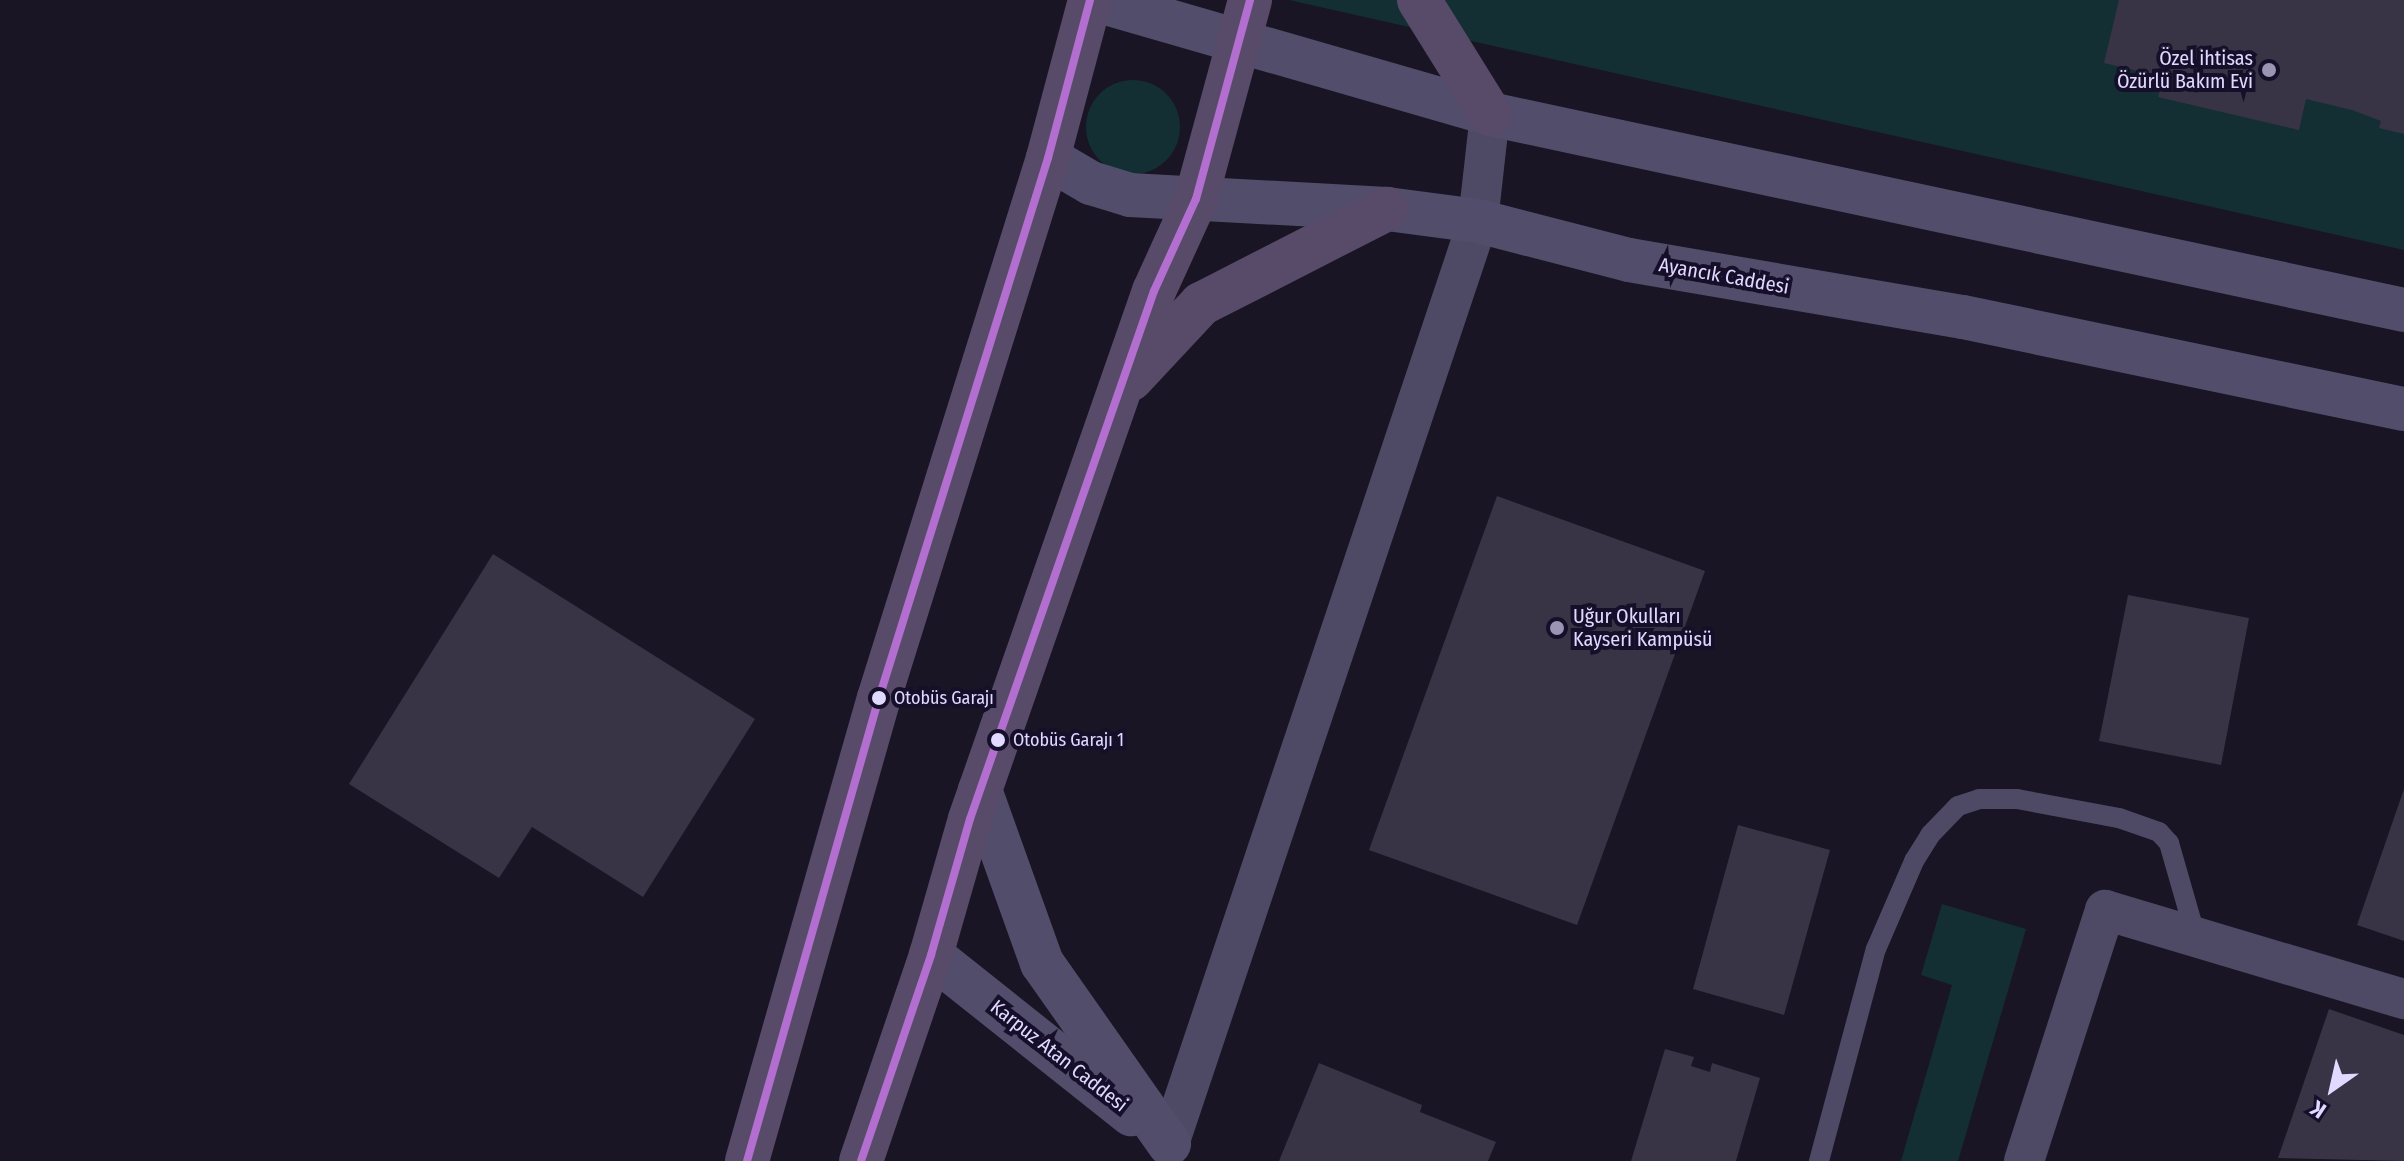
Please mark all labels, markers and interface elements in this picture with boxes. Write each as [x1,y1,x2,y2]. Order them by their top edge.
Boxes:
place label: Özel ihtisas Özürlü Bakım Evi [2117,46,2253,93]
marker: Özel ihtisas Özürlü Bakım Evi [2260,61,2278,79]
street label: Ayancık Caddesi [1657,253,1791,299]
place label: Uğur Okulları Kayseri Kampüsü [1573,604,1713,651]
marker: Uğur Okulları Kayseri Kampüsü [1548,619,1566,637]
place label: Otobüs Garajı [894,687,994,709]
marker: Otobüs Garajı [871,690,887,706]
place label: Otobüs Garajı 1 [1013,729,1124,751]
marker: Otobüs Garajı 1 [990,732,1006,748]
street label: Karpuz Atan Caddesi [986,995,1132,1117]
north arrow [2292,1049,2372,1129]
text: K [2305,1095,2331,1124]

